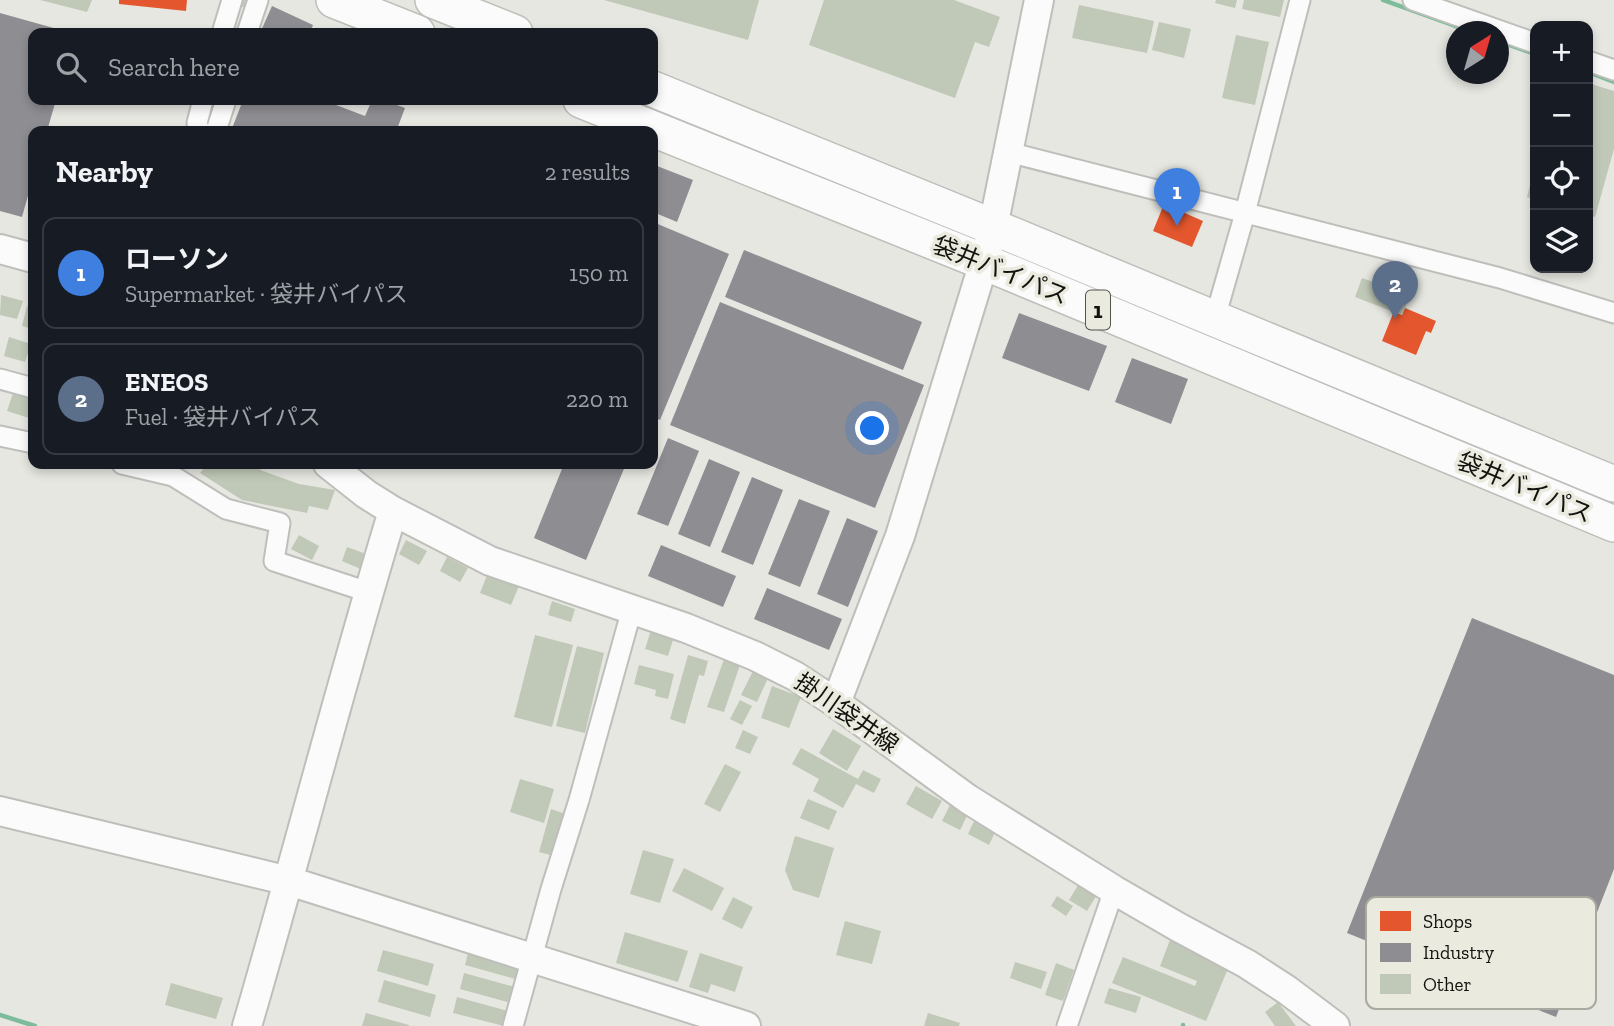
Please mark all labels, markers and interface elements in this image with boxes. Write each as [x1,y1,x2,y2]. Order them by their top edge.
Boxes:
north arrow [1446,21,1509,84]
map controls [1530,21,1593,273]
button: + [1530,21,1593,84]
search box [28,28,658,105]
icon: search [52,48,90,86]
text: Search here [108,51,240,83]
button: − [1530,84,1593,147]
button: locate [1530,147,1593,210]
text: Nearby [56,154,153,190]
text: 2 results [545,158,630,186]
pin: 1 [1154,168,1200,226]
button: layers [1530,210,1593,273]
street label: 袋井バイパス [929,230,1073,310]
text: ローソン [125,243,229,275]
text: 1 [76,259,86,287]
text: 150 m [569,259,628,287]
pin: 2 [1372,261,1418,319]
text: Supermarket · 袋井バイパス [125,280,408,308]
road number: 1 [1086,290,1110,330]
text: ENEOS [125,366,209,398]
text: 2 [75,385,87,413]
text: 220 m [566,385,628,413]
text: Fuel · 袋井バイパス [125,403,321,431]
your location [855,411,889,445]
street label: 袋井バイパス [1453,446,1597,528]
street label: 掛川袋井線 [790,667,904,759]
legend [1366,897,1596,1009]
text: Shops [1423,910,1472,933]
text: Industry [1423,941,1494,964]
text: Other [1423,973,1471,996]

